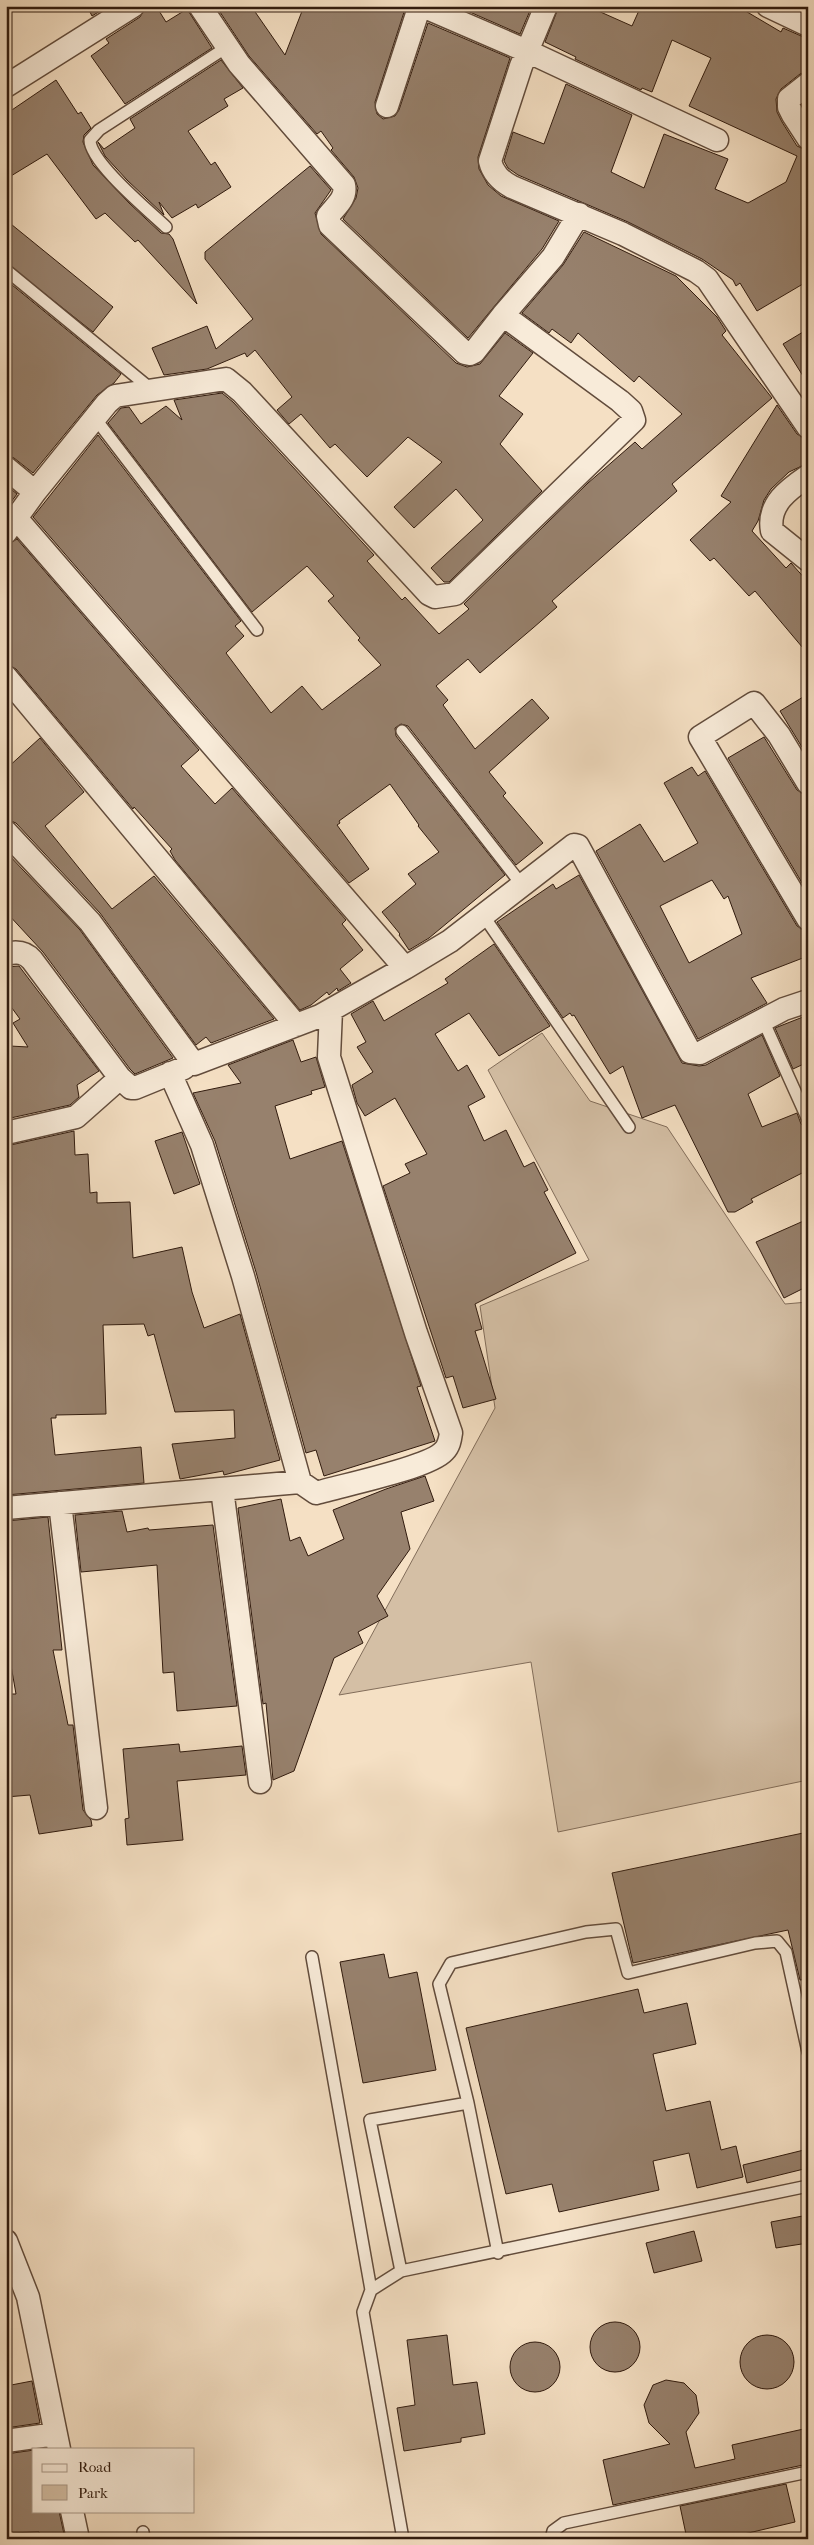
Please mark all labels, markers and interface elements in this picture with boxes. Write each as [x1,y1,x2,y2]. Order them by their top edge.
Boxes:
legend [32,2448,195,2512]
text: Road [78,2458,112,2476]
text: Park [78,2484,108,2502]

